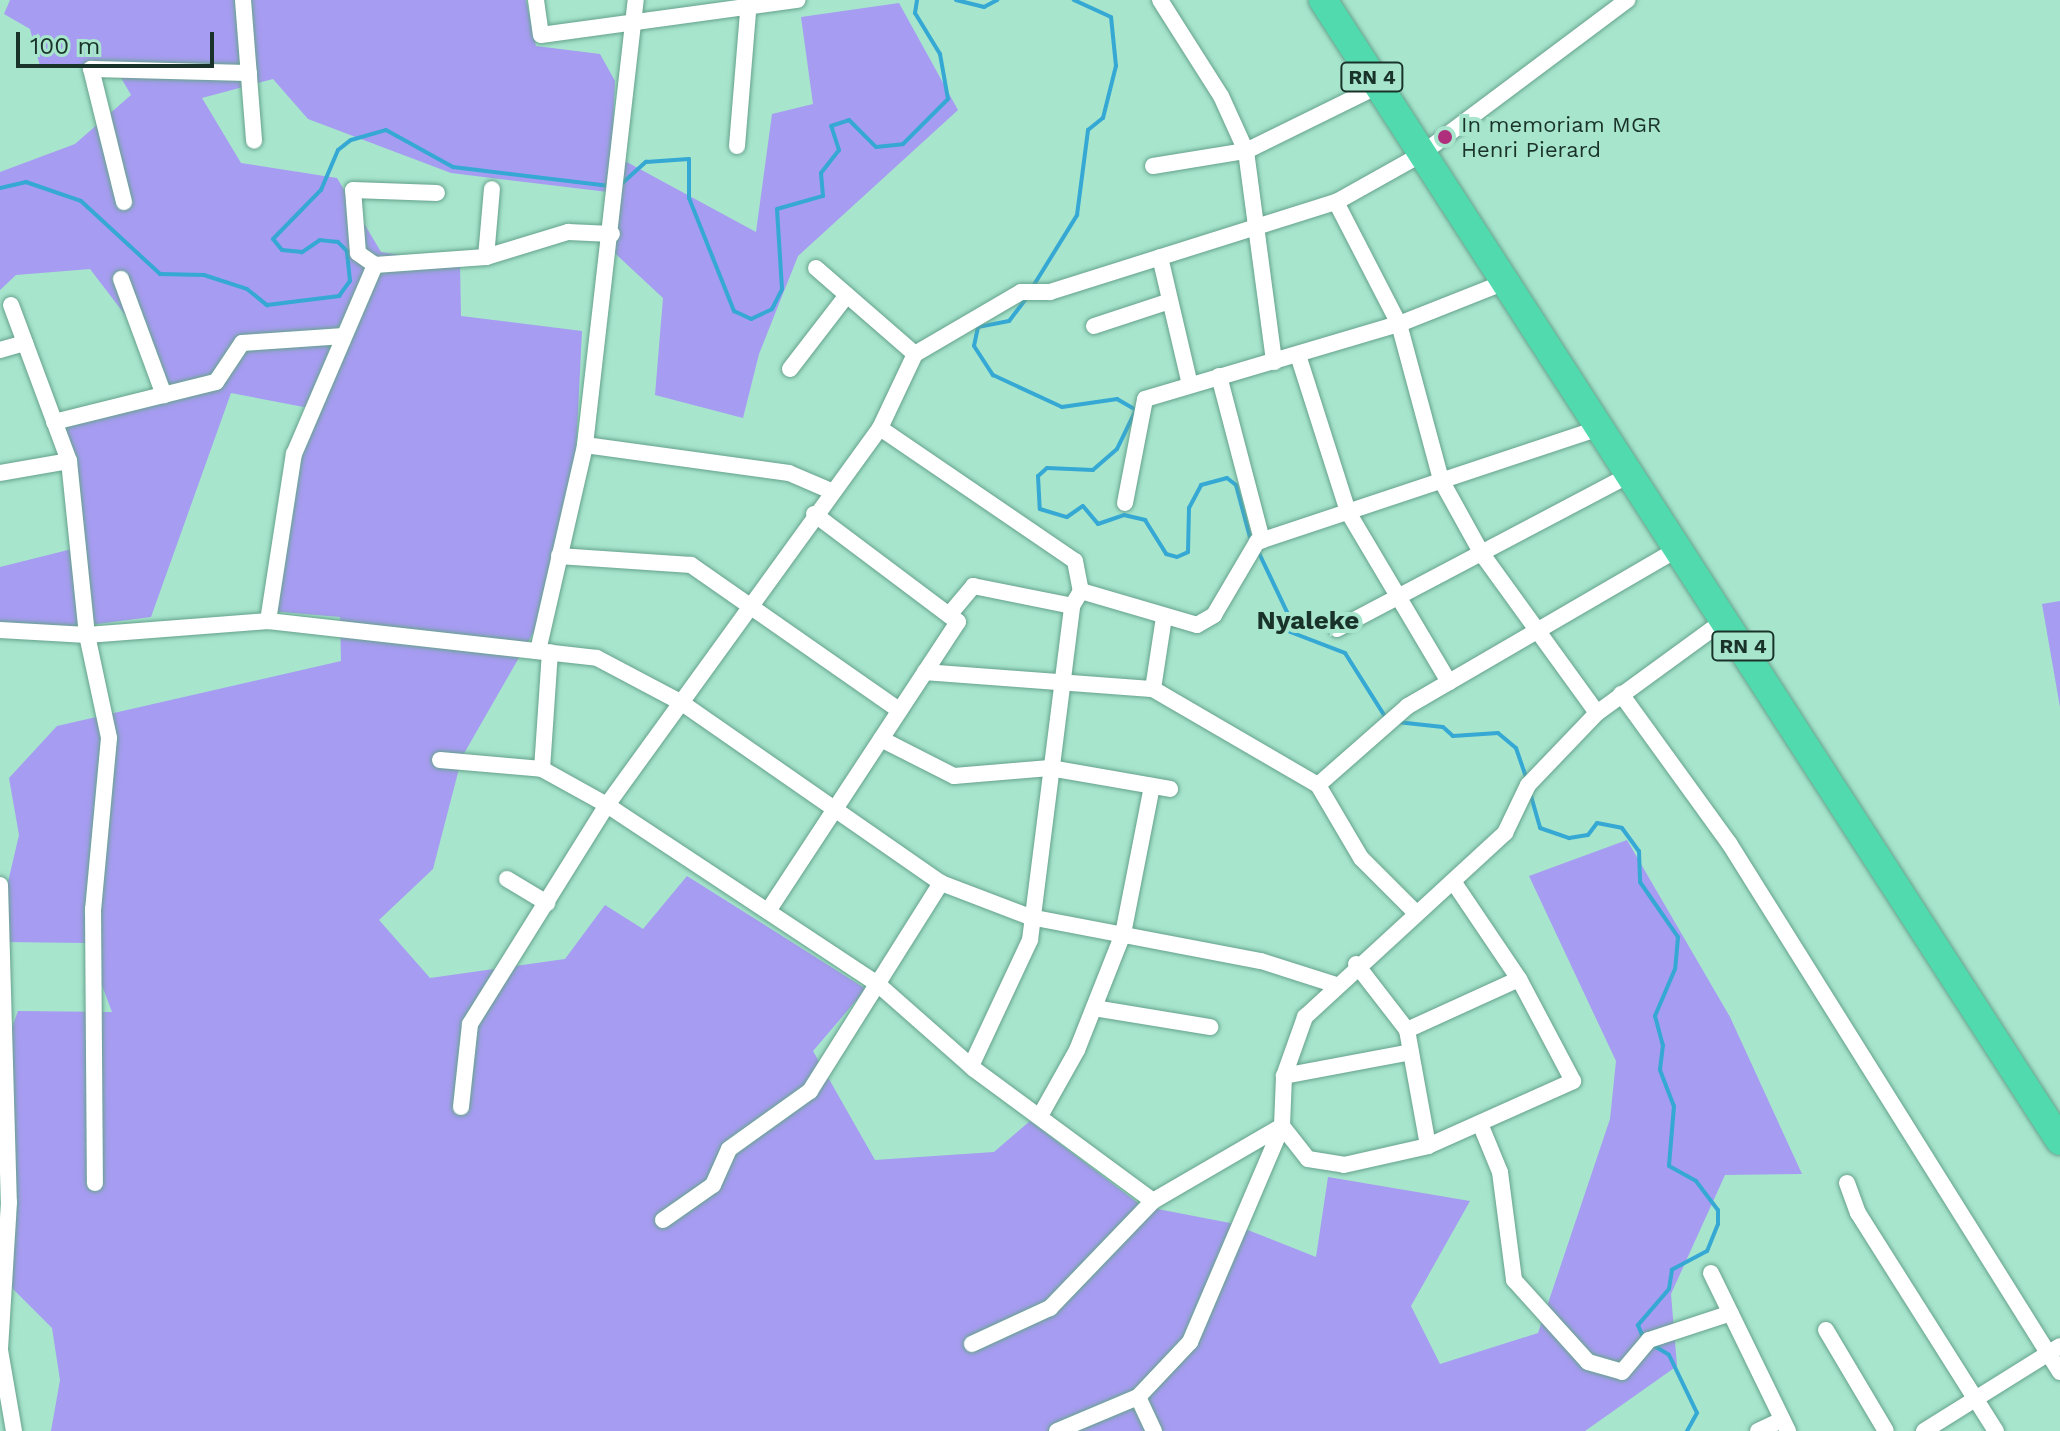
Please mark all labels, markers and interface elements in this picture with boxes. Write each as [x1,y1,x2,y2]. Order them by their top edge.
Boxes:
scale bar [20,16,218,66]
text: 100 m [30,32,100,60]
road number: RN 4 [1340,61,1404,93]
place label: In memoriam MGR Henri Pierard [1461,111,1661,162]
marker: In memoriam MGR Henri Pierard [1436,128,1454,146]
district label: Nyaleke [1257,605,1359,637]
road number: RN 4 [1711,630,1775,662]

